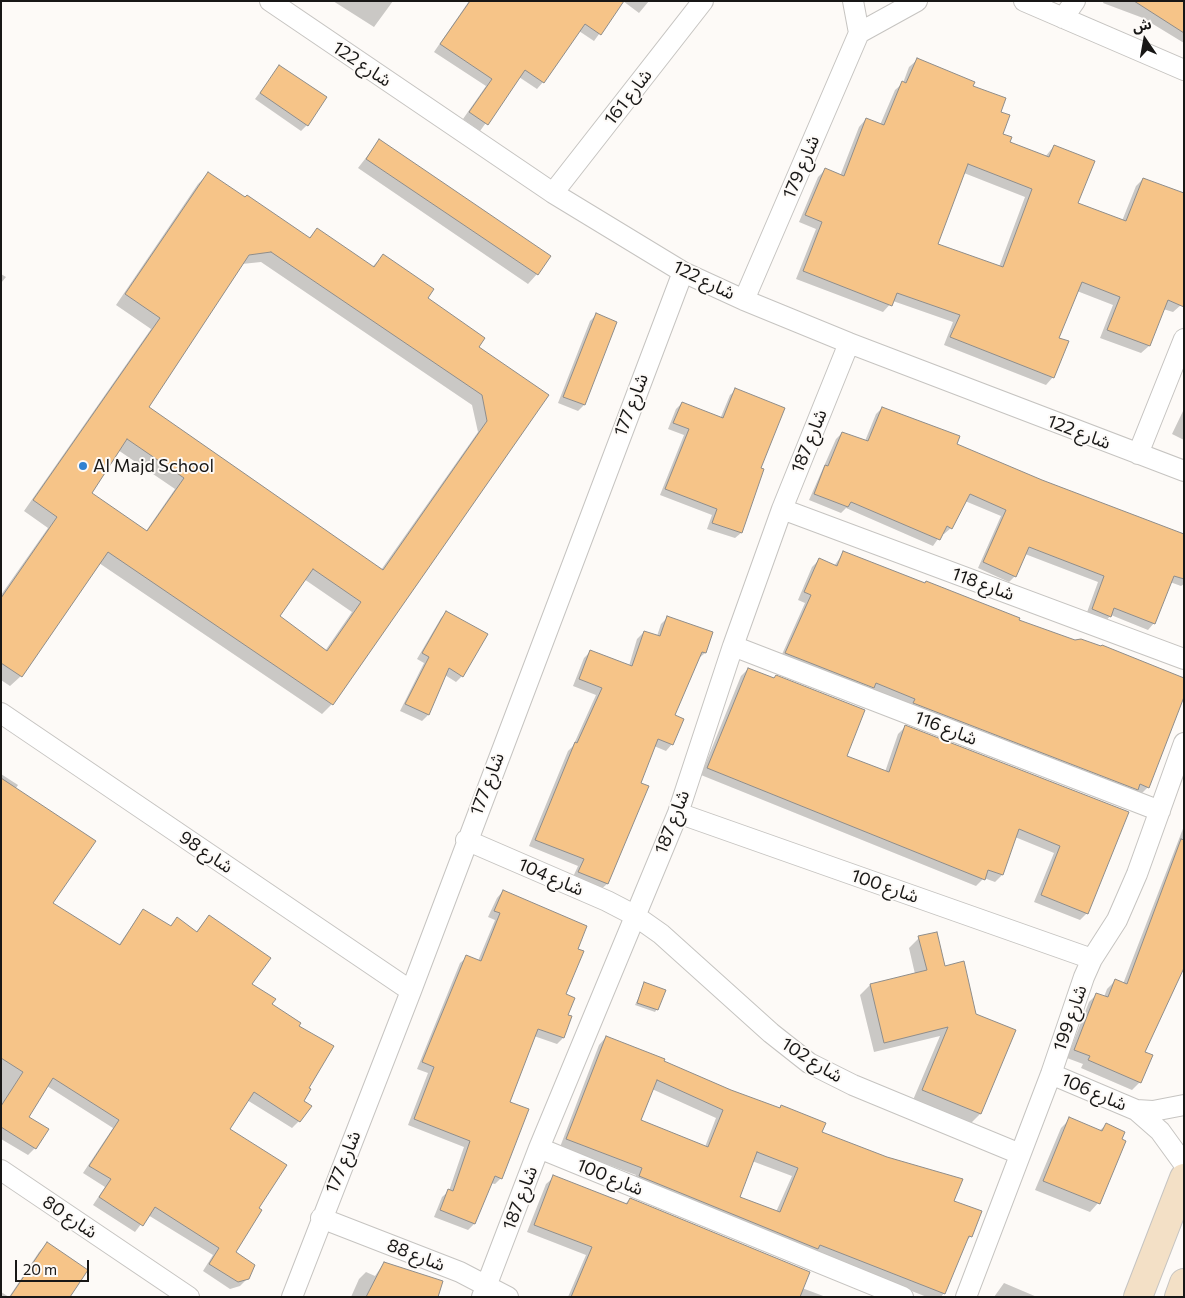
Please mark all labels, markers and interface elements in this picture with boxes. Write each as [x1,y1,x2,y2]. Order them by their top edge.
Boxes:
north arrow [1120,15,1170,65]
text: ش [1131,15,1153,35]
street label: شارع 122 [329,37,395,91]
street label: شارع 161 [600,65,656,129]
street label: شارع 179 [778,132,824,202]
street label: شارع 122 [670,256,738,304]
street label: شارع 177 [609,371,653,439]
street label: شارع 187 [787,406,831,476]
street label: شارع 122 [1044,410,1114,454]
place label: Al Majd School [93,455,214,477]
marker: Al Majd School [77,460,89,472]
street label: شارع 118 [949,563,1017,605]
street label: شارع 116 [912,706,980,750]
street label: شارع 177 [465,750,509,818]
street label: شارع 187 [650,787,694,857]
street label: شارع 98 [175,826,237,878]
street label: شارع 104 [515,854,587,900]
street label: شارع 100 [849,864,921,908]
street label: شارع 199 [1049,982,1091,1054]
street label: شارع 102 [777,1033,847,1087]
street label: شارع 106 [1058,1069,1130,1115]
street label: شارع 177 [321,1128,365,1196]
street label: شارع 100 [574,1154,646,1200]
street label: شارع 187 [498,1163,542,1233]
street label: شارع 80 [39,1191,101,1243]
street label: شارع 88 [384,1234,448,1276]
scale bar [18,1250,91,1282]
text: 20 m [23,1260,57,1278]

